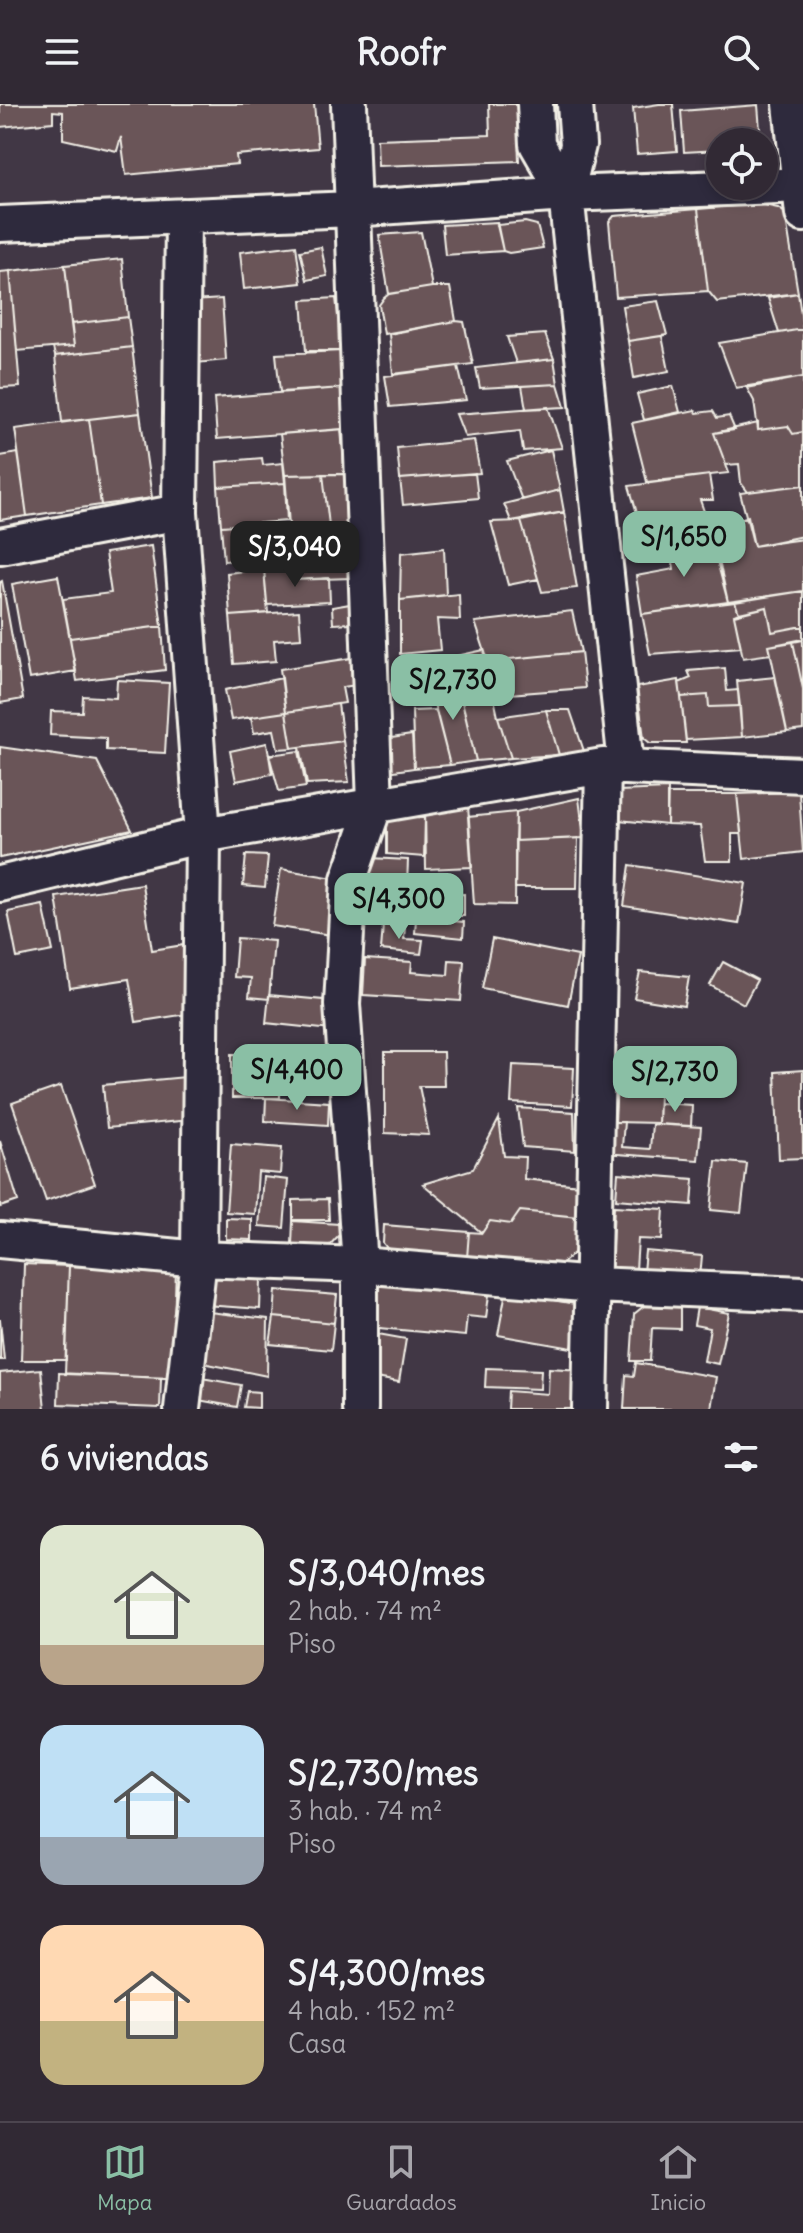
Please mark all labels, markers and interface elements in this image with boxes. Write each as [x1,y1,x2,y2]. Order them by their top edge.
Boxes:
icon: menu [40,30,84,74]
text: Roofr [357,30,446,75]
icon: search [719,30,763,74]
map controls [706,128,778,200]
button: locate [706,128,778,200]
pin: S/1,650 [610,511,758,579]
text: S/1,650 [641,520,727,553]
pin: S/3,040 [221,521,369,589]
text: S/3,040 [248,530,342,563]
pin: S/2,730 [379,654,527,722]
text: S/2,730 [409,663,497,696]
pin: S/4,300 [325,873,473,941]
text: S/4,300 [352,882,446,915]
pin: S/4,400 [223,1044,371,1112]
pin: S/2,730 [601,1046,749,1114]
text: S/4,400 [250,1053,344,1086]
text: S/2,730 [631,1055,719,1088]
icon: filters [719,1435,763,1479]
text: 6 viviendas [40,1436,209,1479]
text: S/3,040/mes [288,1551,485,1594]
icon: home [104,1557,200,1653]
text: 2 hab. · 74 m² [288,1594,442,1627]
text: Piso [288,1627,336,1660]
text: S/2,730/mes [288,1751,479,1794]
icon: home [104,1757,200,1853]
text: 3 hab. · 74 m² [288,1794,443,1827]
text: Piso [288,1827,336,1860]
text: S/4,300/mes [288,1951,485,1994]
icon: home [104,1957,200,2053]
text: 4 hab. · 152 m² [288,1994,455,2027]
text: Casa [288,2027,346,2060]
tab: Mapa [97,2140,152,2216]
tab: Guardados [346,2140,457,2216]
tab: Inicio [650,2140,706,2216]

